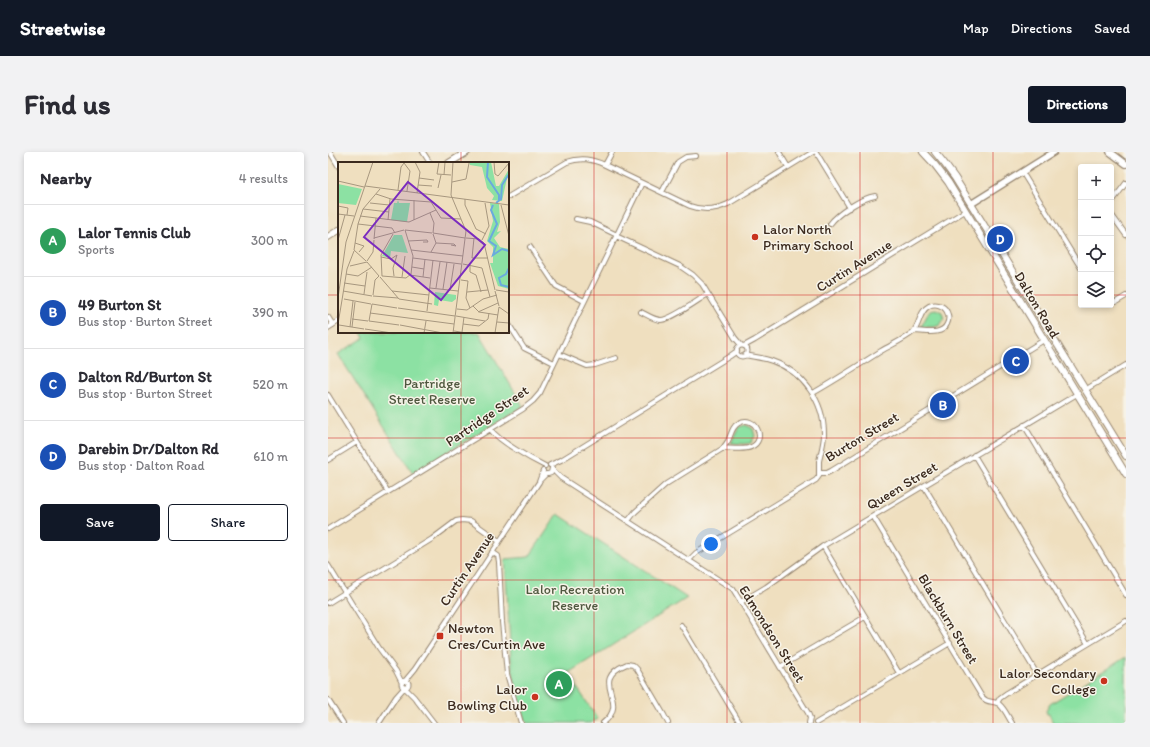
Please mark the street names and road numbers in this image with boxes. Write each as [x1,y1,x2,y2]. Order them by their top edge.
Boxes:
street label: Curtin Avenue [813,236,895,296]
street label: Dalton Road [1011,269,1064,342]
street label: Partridge Street [442,382,532,450]
street label: Burton Street [822,408,902,466]
street label: Queen Street [864,458,940,514]
street label: Curtin Avenue [436,528,498,609]
street label: Blackburn Street [914,571,982,667]
street label: Edmondson Street [735,582,809,686]

